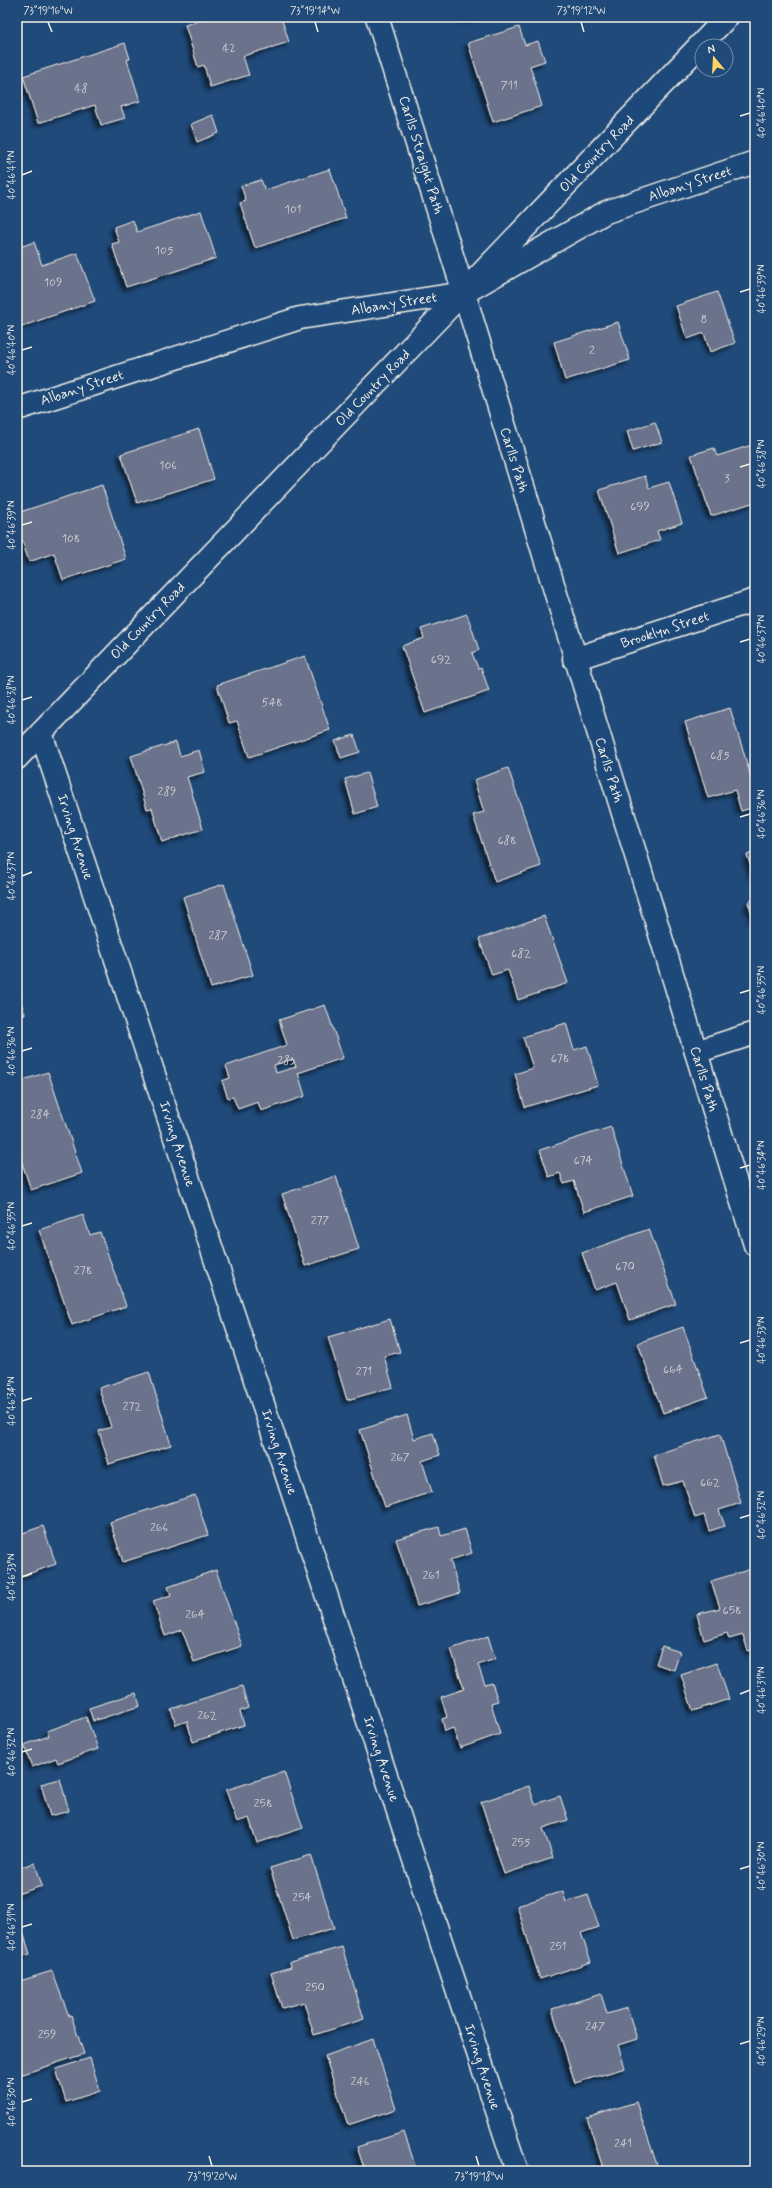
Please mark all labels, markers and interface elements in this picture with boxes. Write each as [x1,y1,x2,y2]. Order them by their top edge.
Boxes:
text: 73°19'16"W [24,4,72,18]
text: 73°19'14"W [290,4,340,18]
text: 73°19'12"W [557,4,605,18]
north arrow [694,38,734,78]
house number: 42 [222,41,236,57]
text: N [706,42,717,57]
house number: 711 [500,78,518,94]
house number: 48 [74,81,88,97]
text: 40°46'40"N [755,88,769,138]
street label: Carlls Straight Path [394,94,448,217]
street label: Old Country Road [556,112,638,196]
text: 40°46'41"N [5,150,19,199]
street label: Albany Street [646,162,734,206]
house number: 101 [285,202,301,218]
house number: 105 [155,243,174,259]
text: 40°46'39"N [755,264,769,314]
house number: 109 [44,275,62,291]
street label: Albany Street [350,288,438,320]
house number: 8 [701,312,707,328]
text: 40°46'40"N [5,325,19,375]
house number: 2 [589,343,595,359]
street label: Old Country Road [332,346,414,430]
street label: Albany Street [38,366,126,410]
street label: Carlls Path [496,425,533,495]
text: 40°46'38"N [755,439,769,488]
house number: 106 [159,458,177,474]
house number: 3 [724,471,730,487]
house number: 699 [630,499,650,515]
text: 40°46'39"N [5,500,19,550]
house number: 108 [62,531,80,547]
street label: Old Country Road [107,579,189,663]
street label: Brooklyn Street [619,607,711,653]
text: 40°46'37"N [755,615,769,663]
house number: 692 [431,652,451,668]
text: 40°46'38"N [5,675,19,724]
house number: 548 [262,695,282,711]
street label: Carlls Path [591,735,628,805]
house number: 685 [710,748,730,764]
house number: 289 [158,784,176,800]
text: 40°46'36"N [755,789,769,838]
street label: Irving Avenue [53,792,98,883]
house number: 688 [497,833,517,849]
text: 40°46'37"N [5,852,19,900]
house number: 287 [208,928,228,944]
house number: 682 [511,946,531,962]
text: 40°46'35"N [755,965,769,1014]
text: 40°46'36"N [5,1026,19,1075]
street label: Carlls Path [686,1044,723,1114]
house number: 678 [551,1051,569,1067]
house number: 283 [277,1053,295,1069]
street label: Irving Avenue [155,1099,200,1190]
house number: 284 [30,1107,50,1123]
text: 40°46'34"N [755,1140,769,1190]
house number: 674 [573,1153,593,1169]
text: 40°46'35"N [5,1201,19,1250]
house number: 277 [311,1213,330,1229]
house number: 670 [615,1259,635,1275]
house number: 278 [74,1263,92,1279]
text: 40°46'33"N [755,1316,769,1364]
house number: 664 [663,1362,683,1378]
house number: 271 [356,1364,372,1380]
text: 40°46'34"N [5,1376,19,1426]
house number: 272 [122,1399,142,1415]
street label: Irving Avenue [257,1407,302,1498]
house number: 267 [390,1450,410,1466]
house number: 662 [700,1475,720,1491]
text: 40°46'32"N [755,1490,769,1539]
house number: 266 [150,1520,168,1536]
text: 40°46'33"N [5,1553,19,1601]
house number: 261 [422,1568,440,1584]
house number: 658 [722,1603,742,1619]
house number: 264 [185,1607,205,1623]
text: 40°46'31"N [755,1666,769,1714]
house number: 262 [197,1708,217,1724]
street label: Irving Avenue [359,1714,404,1805]
text: 40°46'32"N [5,1727,19,1776]
house number: 258 [254,1796,272,1812]
house number: 255 [512,1835,531,1851]
text: 40°46'30"N [755,1841,769,1890]
house number: 254 [292,1890,312,1906]
text: 40°46'31"N [5,1903,19,1951]
house number: 251 [550,1939,566,1955]
house number: 250 [305,1980,325,1996]
text: 40°46'29"N [755,2016,769,2066]
house number: 247 [585,2019,605,2035]
street label: Irving Avenue [460,2022,505,2113]
house number: 259 [38,2027,56,2043]
house number: 246 [351,2074,370,2090]
text: 40°46'30"N [5,2077,19,2126]
house number: 241 [614,2136,632,2152]
text: 73°19'20"W [187,2170,237,2184]
text: 73°19'18"W [455,2170,503,2184]

